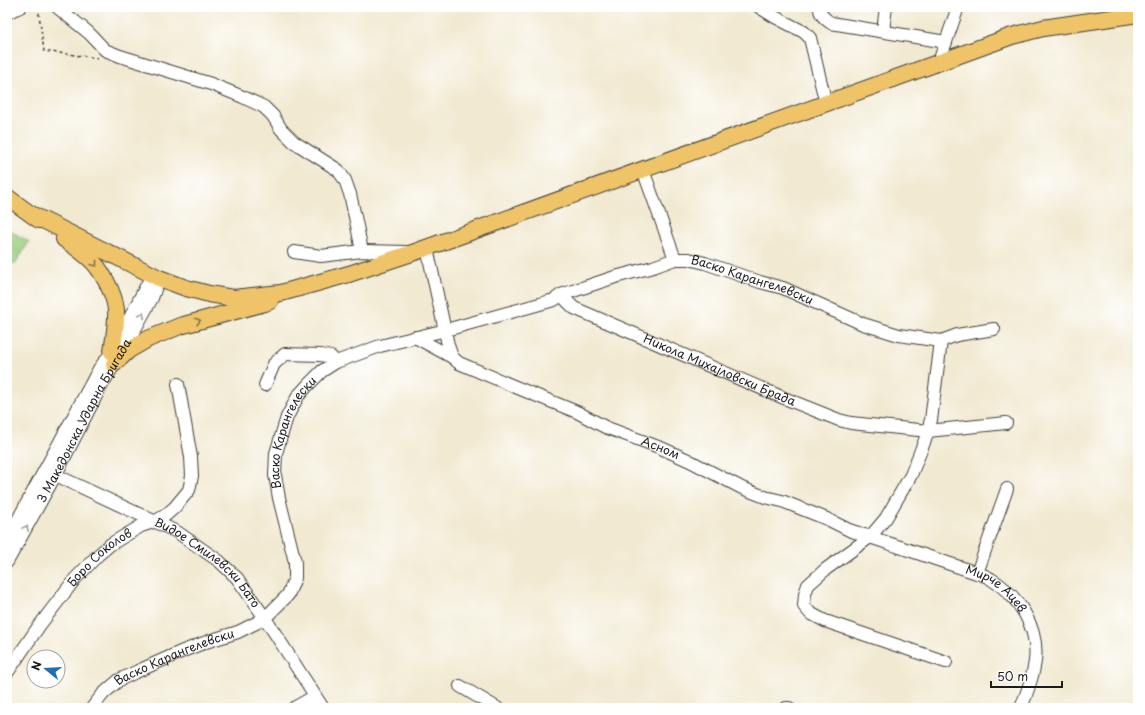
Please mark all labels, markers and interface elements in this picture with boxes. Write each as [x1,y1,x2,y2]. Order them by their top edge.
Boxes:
street label: Васко Карангелевски [689,250,816,308]
one-way arrow [90,260,97,267]
one-way arrow [138,312,145,320]
one-way arrow [194,318,201,326]
street label: Никола Михајловски Брада [641,329,799,410]
street label: 3 Македонска Ударна Бригада [32,335,136,506]
street label: Васко Карангелески [265,371,320,490]
street label: Асном [639,431,683,463]
street label: Видое Смилевски Бато [152,513,265,611]
street label: Боро Соколов [62,523,135,590]
one-way arrow [22,525,29,532]
street label: Мирче Ацев [964,560,1032,615]
street label: Васко Карангелевски [109,624,236,689]
north arrow [26,649,66,689]
text: N [27,659,46,673]
scale bar [991,663,1062,689]
text: 50 m [997,667,1028,685]

